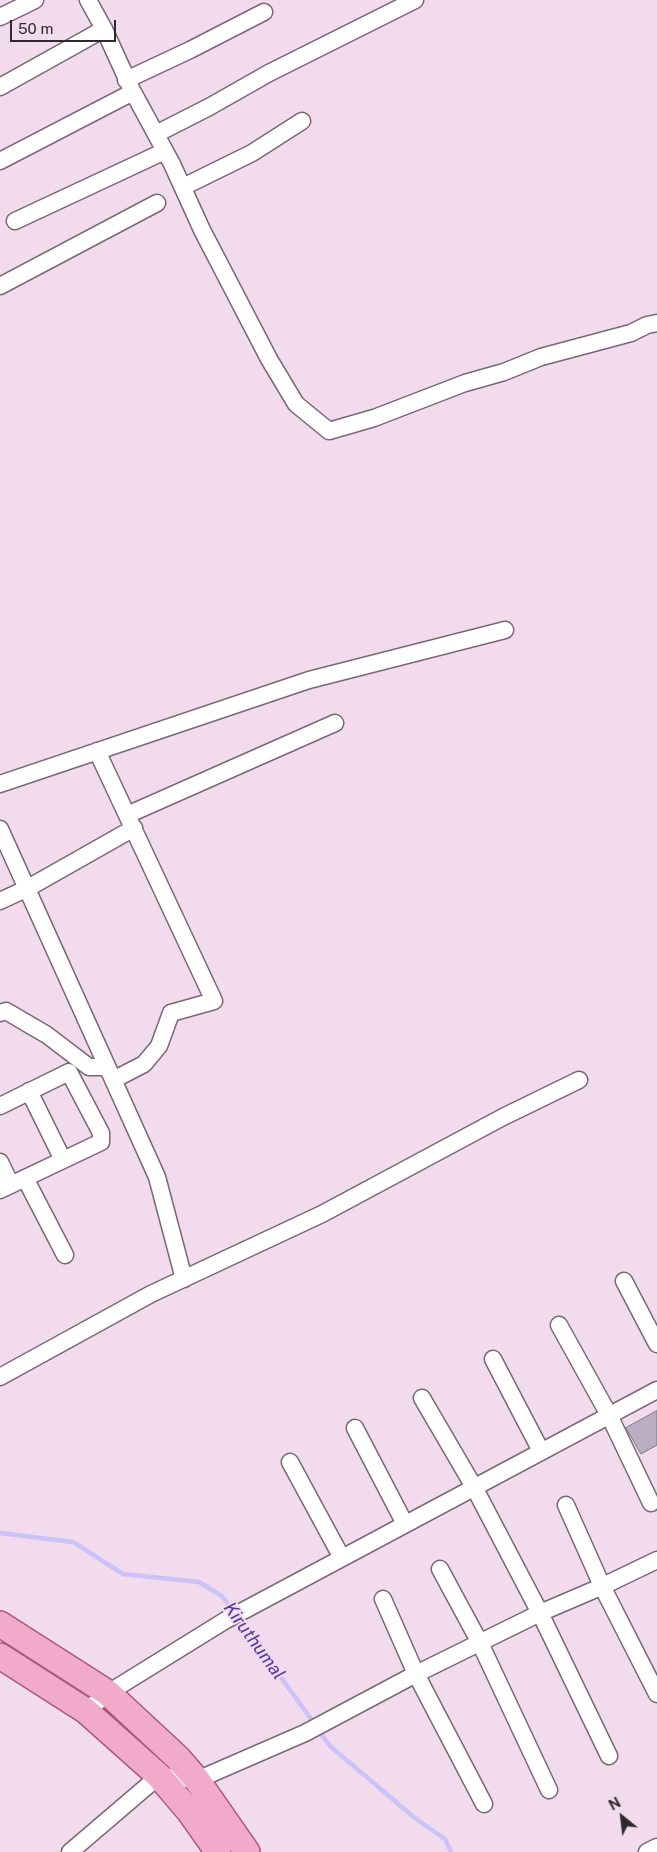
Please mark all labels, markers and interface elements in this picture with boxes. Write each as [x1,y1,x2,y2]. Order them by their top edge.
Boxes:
scale bar [12,10,119,42]
text: 50 m [18,20,53,37]
water label: Kiruthumal [219,1598,289,1684]
north arrow [597,1792,647,1842]
text: N [606,1794,623,1814]

